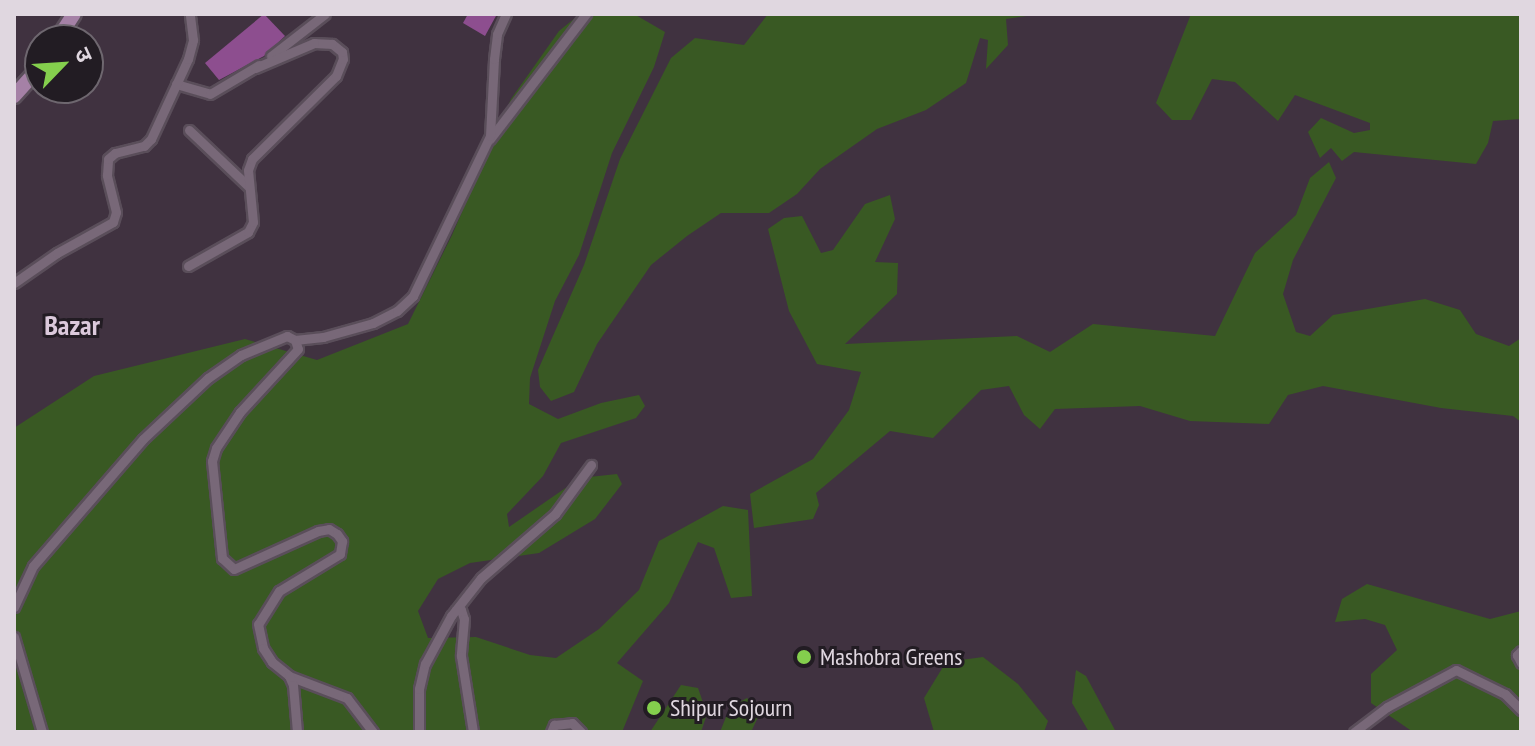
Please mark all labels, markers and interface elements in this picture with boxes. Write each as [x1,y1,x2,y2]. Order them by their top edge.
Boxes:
north arrow [24,24,104,104]
text: उ [69,43,99,66]
district label: Bazar [44,308,100,342]
place label: Mashobra Greens [820,643,962,671]
marker: Mashobra Greens [795,648,813,666]
place label: Shipur Sojourn [670,694,792,722]
marker: Shipur Sojourn [645,699,663,717]

